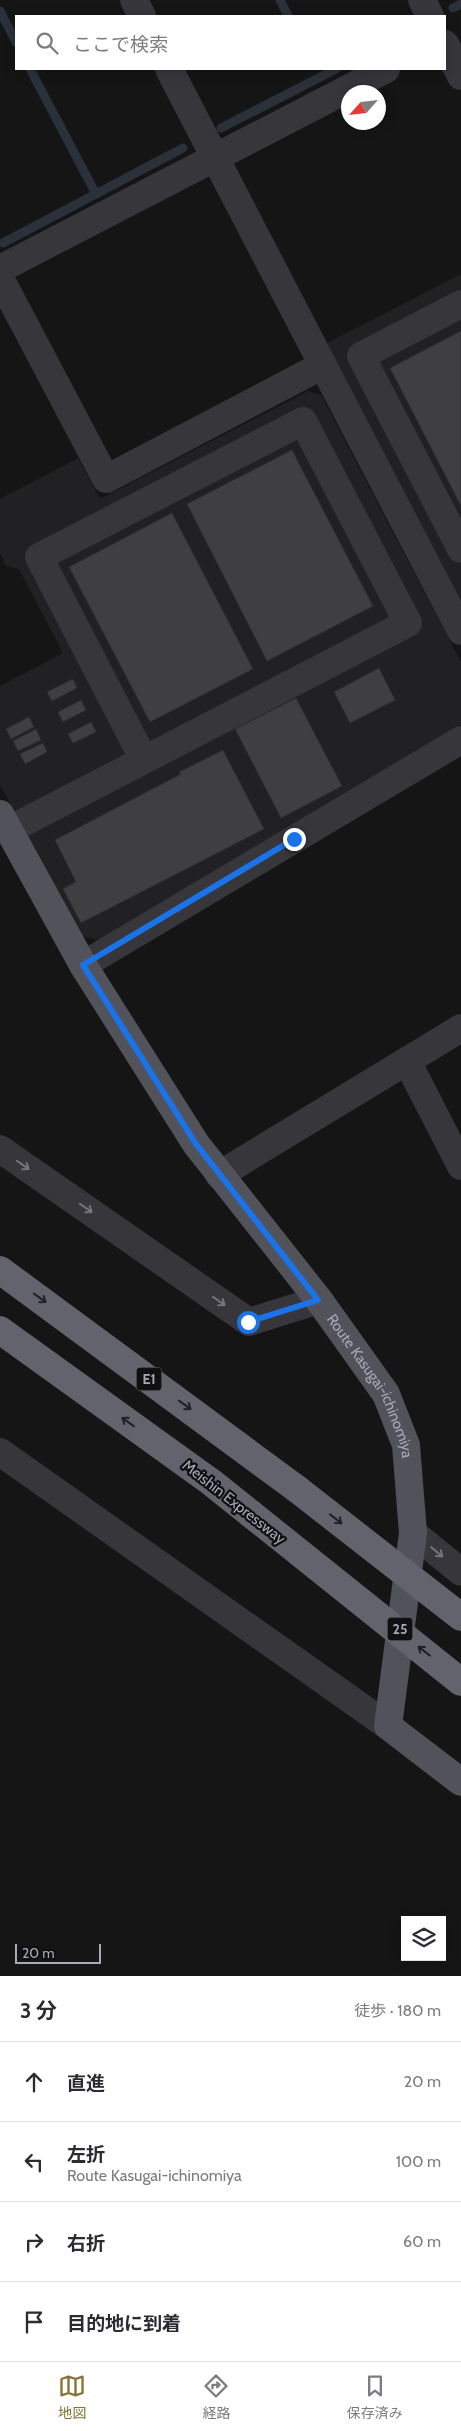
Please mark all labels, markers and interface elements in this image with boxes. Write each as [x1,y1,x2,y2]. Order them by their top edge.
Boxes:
search box [15,15,446,70]
icon: search [33,29,61,57]
text: ここで検索 [73,33,168,56]
north arrow [341,85,386,130]
route end [283,828,306,851]
one-way arrow [16,1160,30,1170]
one-way arrow [78,1203,92,1213]
one-way arrow [33,1293,47,1303]
one-way arrow [212,1296,226,1306]
route start [237,1311,260,1334]
street label: Route Kasugai-ichinomiya [323,1311,416,1460]
road number: E1 [136,1368,162,1390]
one-way arrow [178,1400,192,1410]
one-way arrow [122,1417,135,1428]
street label: Meishin Expressway [179,1456,289,1548]
one-way arrow [329,1514,342,1525]
one-way arrow [430,1547,443,1558]
road number: 25 [388,1618,412,1640]
one-way arrow [417,1645,430,1656]
map controls [401,1916,446,1961]
button: layers [401,1916,446,1961]
scale bar [15,1941,101,1964]
text: 20 m [22,1944,55,1962]
text: 3 分 [20,1998,57,2023]
text: 徒歩 · 180 m [354,2001,441,2020]
icon: ahead [20,2068,48,2096]
text: 直進 [67,2072,105,2095]
text: 20 m [404,2072,441,2091]
text: 左折 [67,2143,105,2166]
icon: left [20,2148,48,2176]
text: 100 m [396,2152,441,2171]
text: Route Kasugai-ichinomiya [67,2166,242,2185]
icon: right [20,2228,48,2256]
text: 右折 [67,2232,105,2255]
text: 60 m [403,2232,441,2251]
icon: arrive [20,2308,48,2336]
text: 目的地に到着 [67,2312,181,2335]
tab: 地図 [58,2372,86,2422]
tab: 経路 [202,2372,230,2422]
tab: 保存済み [347,2372,403,2422]

